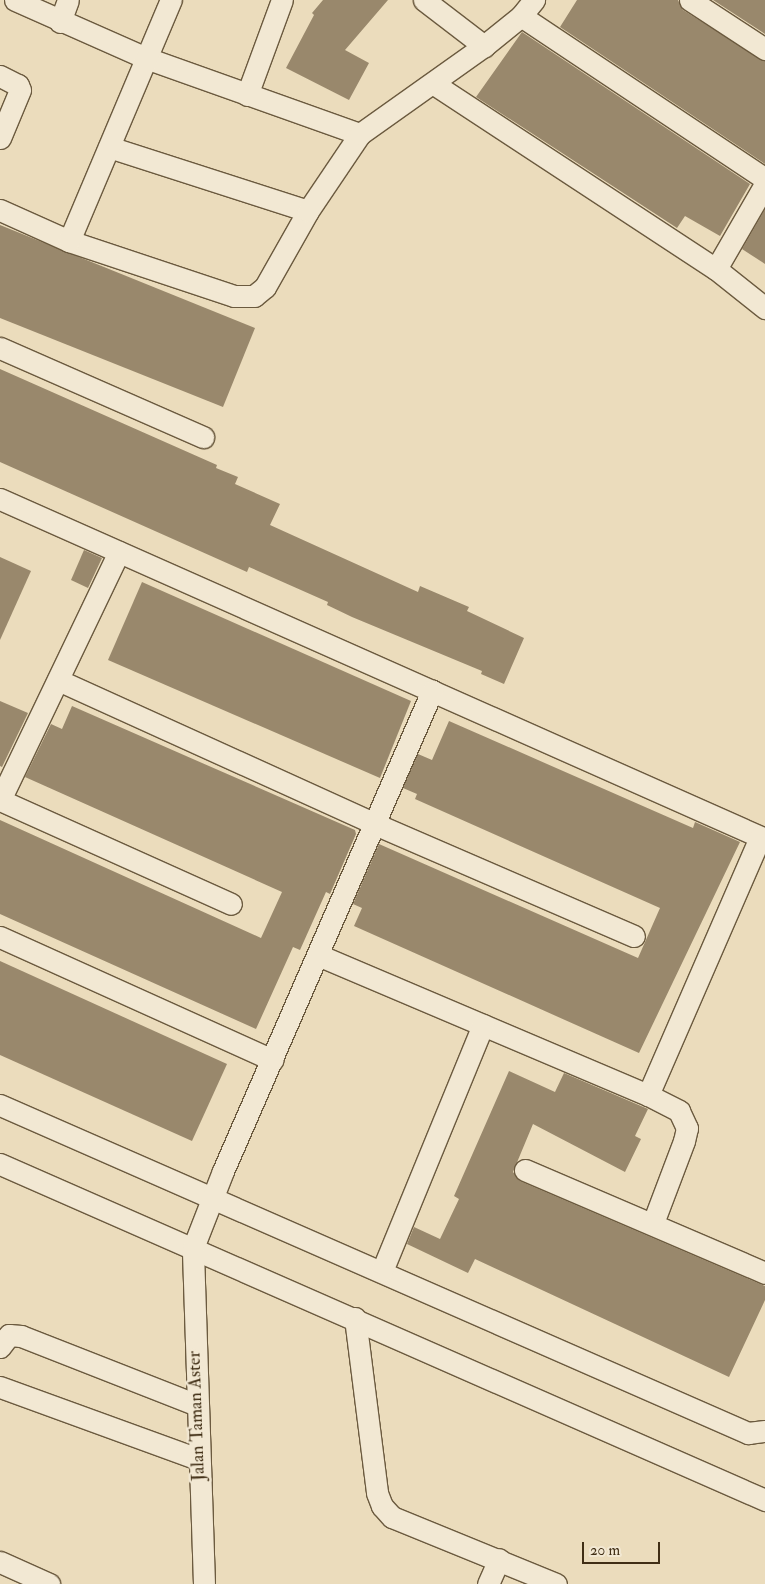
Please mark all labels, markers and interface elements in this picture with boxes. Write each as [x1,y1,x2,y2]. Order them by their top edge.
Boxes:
street label: Jalan Taman Aster [184,1351,210,1481]
scale bar [585,1532,662,1564]
text: 20 m [590,1541,620,1560]

